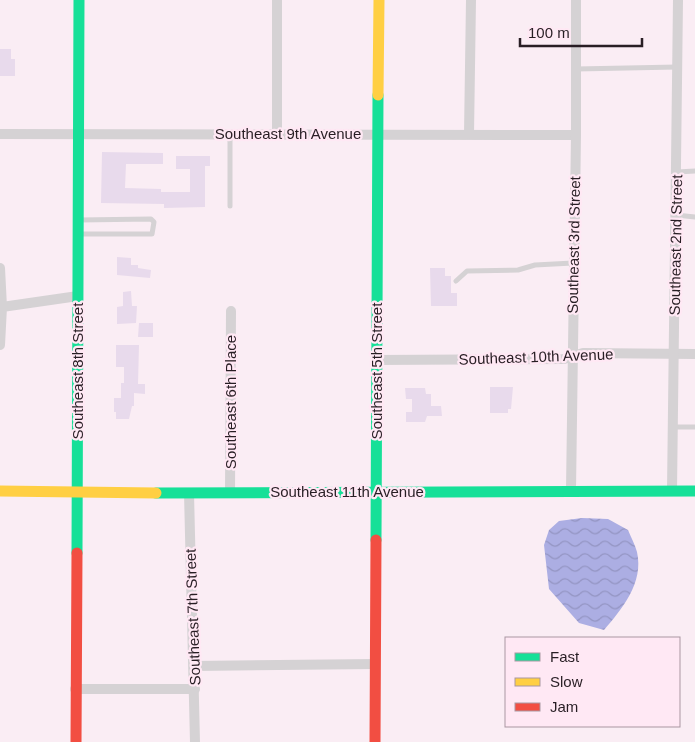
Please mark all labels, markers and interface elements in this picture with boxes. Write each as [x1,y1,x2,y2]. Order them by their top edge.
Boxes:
scale bar [520,15,642,47]
text: 100 m [528,24,570,41]
street label: Southeast 9th Avenue [215,125,361,142]
street label: Southeast 2nd Street [666,174,685,316]
street label: Southeast 3rd Street [564,175,583,314]
street label: Southeast 8th Street [69,302,86,439]
street label: Southeast 5th Street [368,302,385,439]
street label: Southeast 6th Place [222,335,239,469]
street label: Southeast 10th Avenue [458,345,614,368]
street label: Southeast 11th Avenue [270,483,424,500]
street label: Southeast 7th Street [182,548,203,686]
legend [505,637,680,727]
text: Fast [550,648,580,665]
text: Slow [550,673,583,690]
text: Jam [550,698,578,715]

